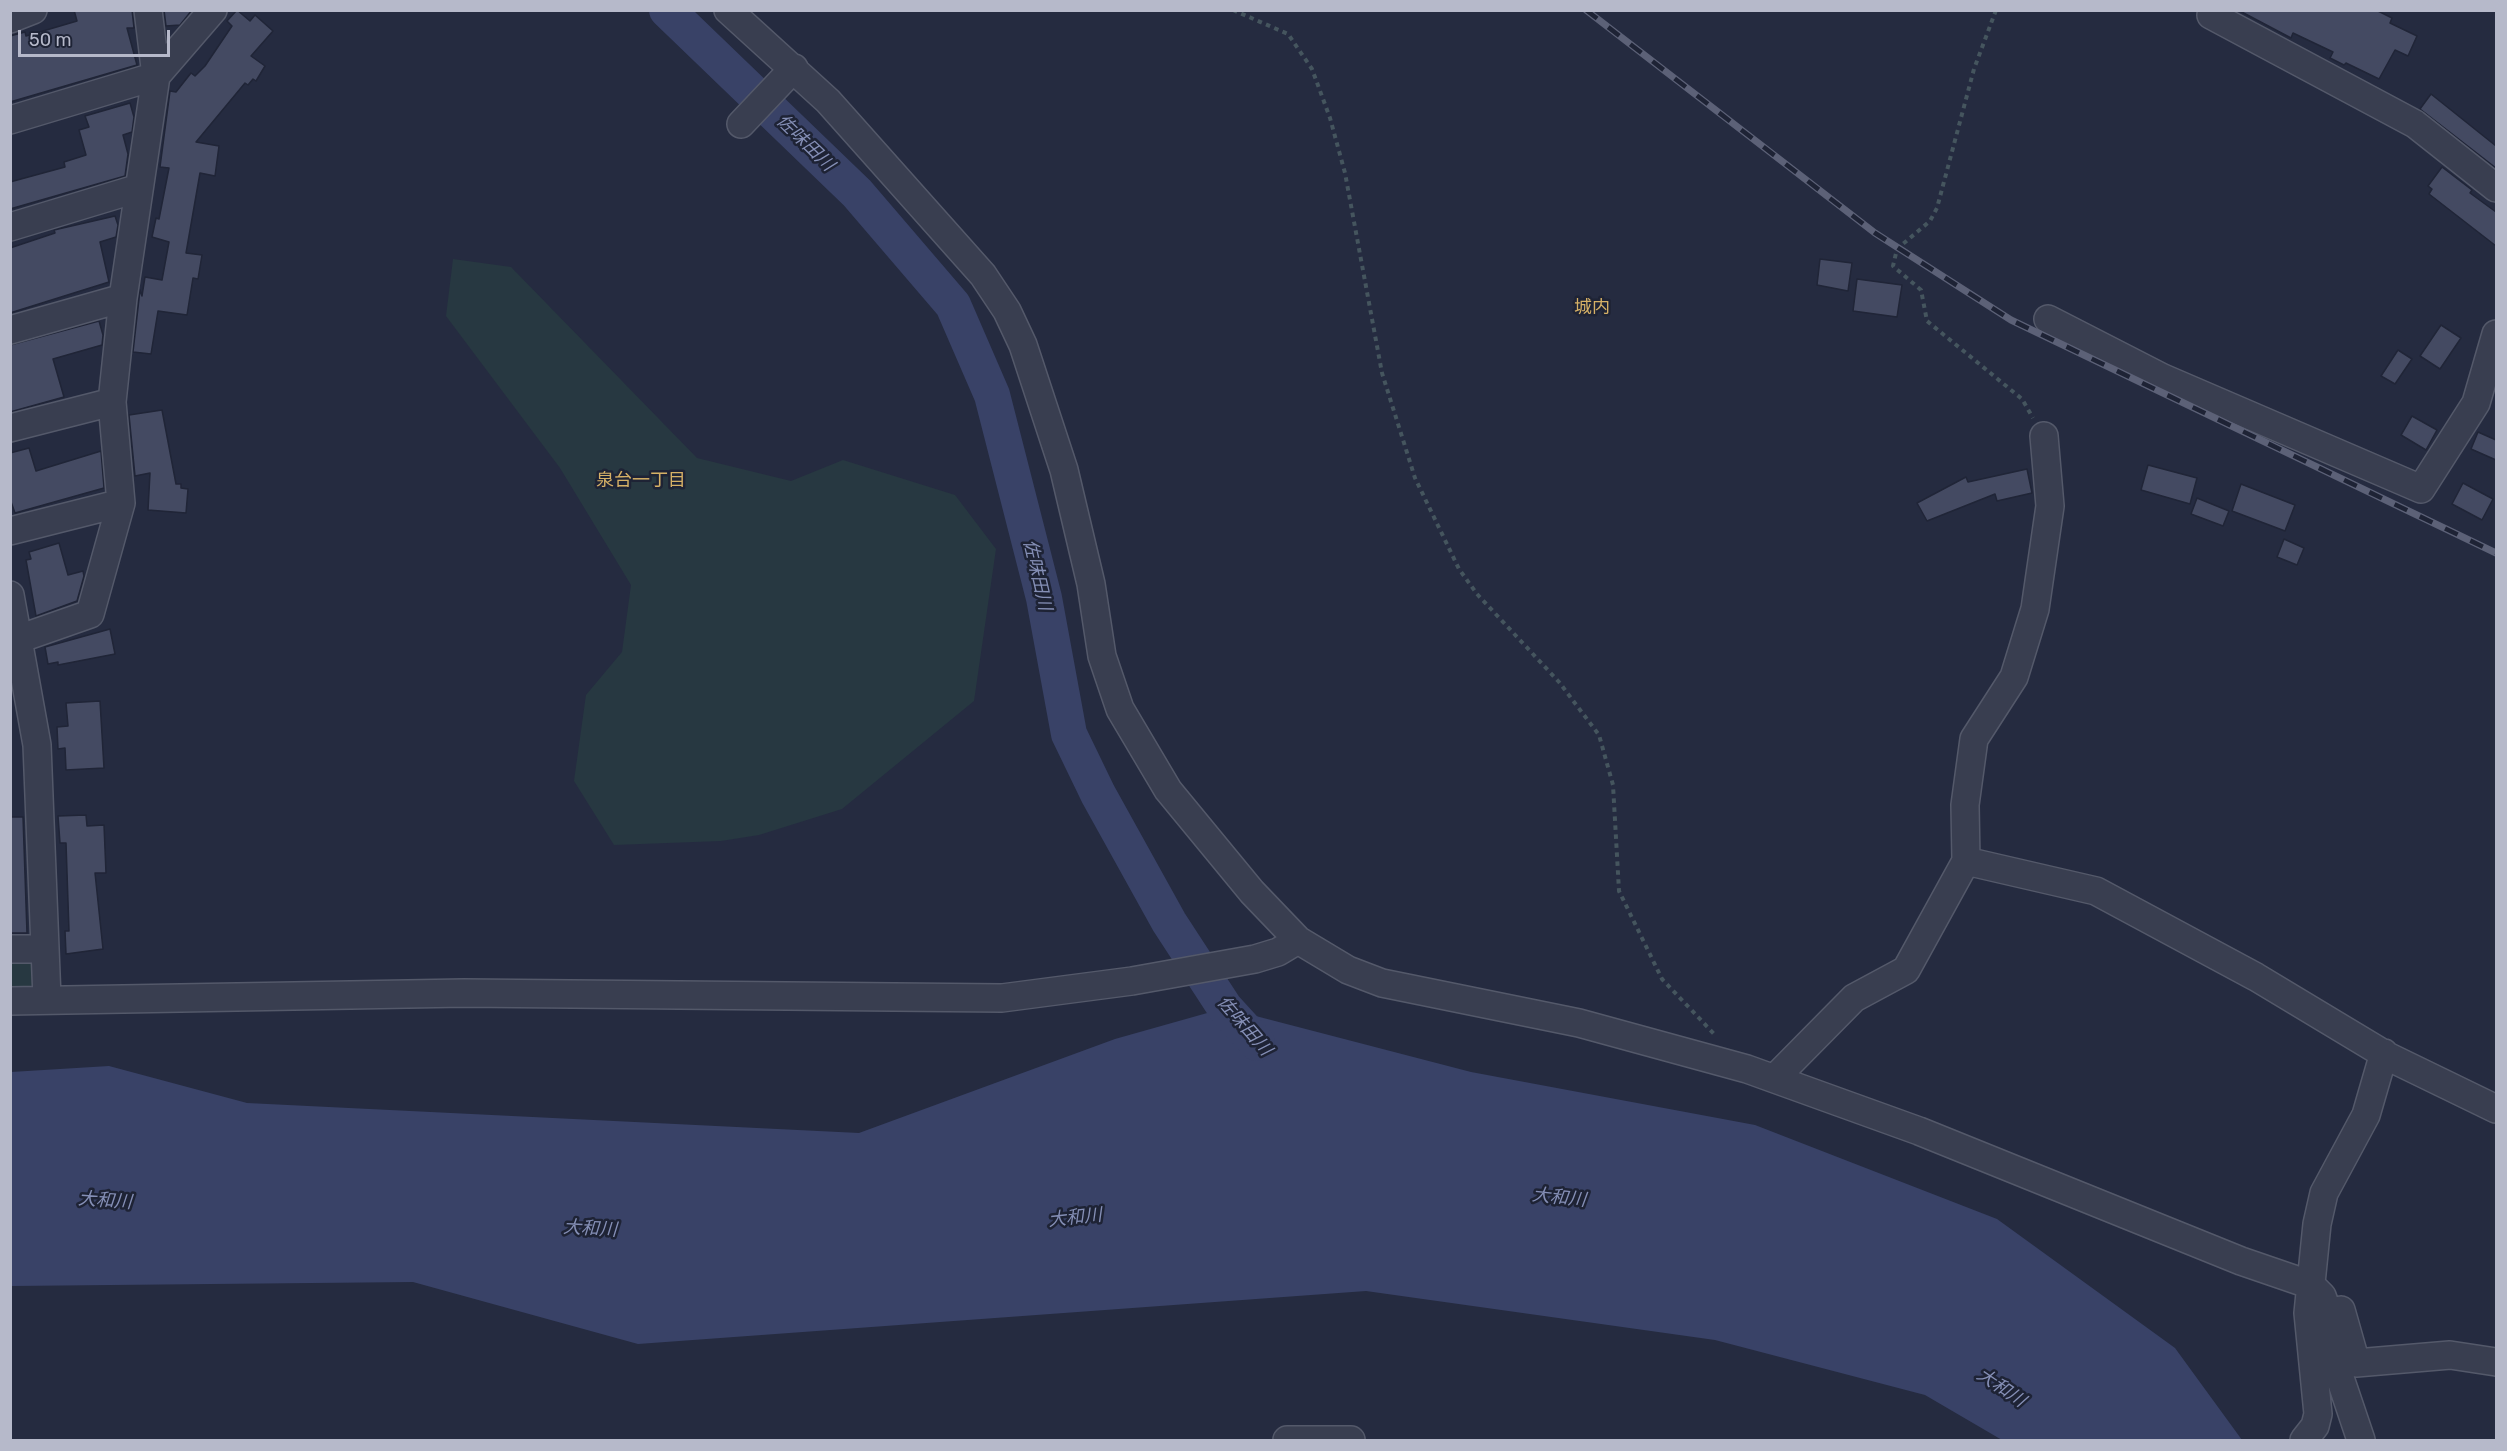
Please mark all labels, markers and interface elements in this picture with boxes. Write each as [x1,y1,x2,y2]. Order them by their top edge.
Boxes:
scale bar [21,18,172,56]
text: 50 m [29,29,72,51]
water label: 佐味田川 [772,110,838,176]
district label: 城内 [1574,297,1610,319]
district label: 泉台一丁目 [596,470,686,492]
water label: 佐味田川 [1018,537,1056,613]
water label: 佐味田川 [1212,992,1276,1060]
water label: 大和川 [1531,1184,1587,1212]
water label: 大和川 [77,1188,133,1214]
water label: 大和川 [1047,1204,1103,1232]
water label: 大和川 [562,1217,618,1241]
water label: 大和川 [1973,1364,2029,1412]

